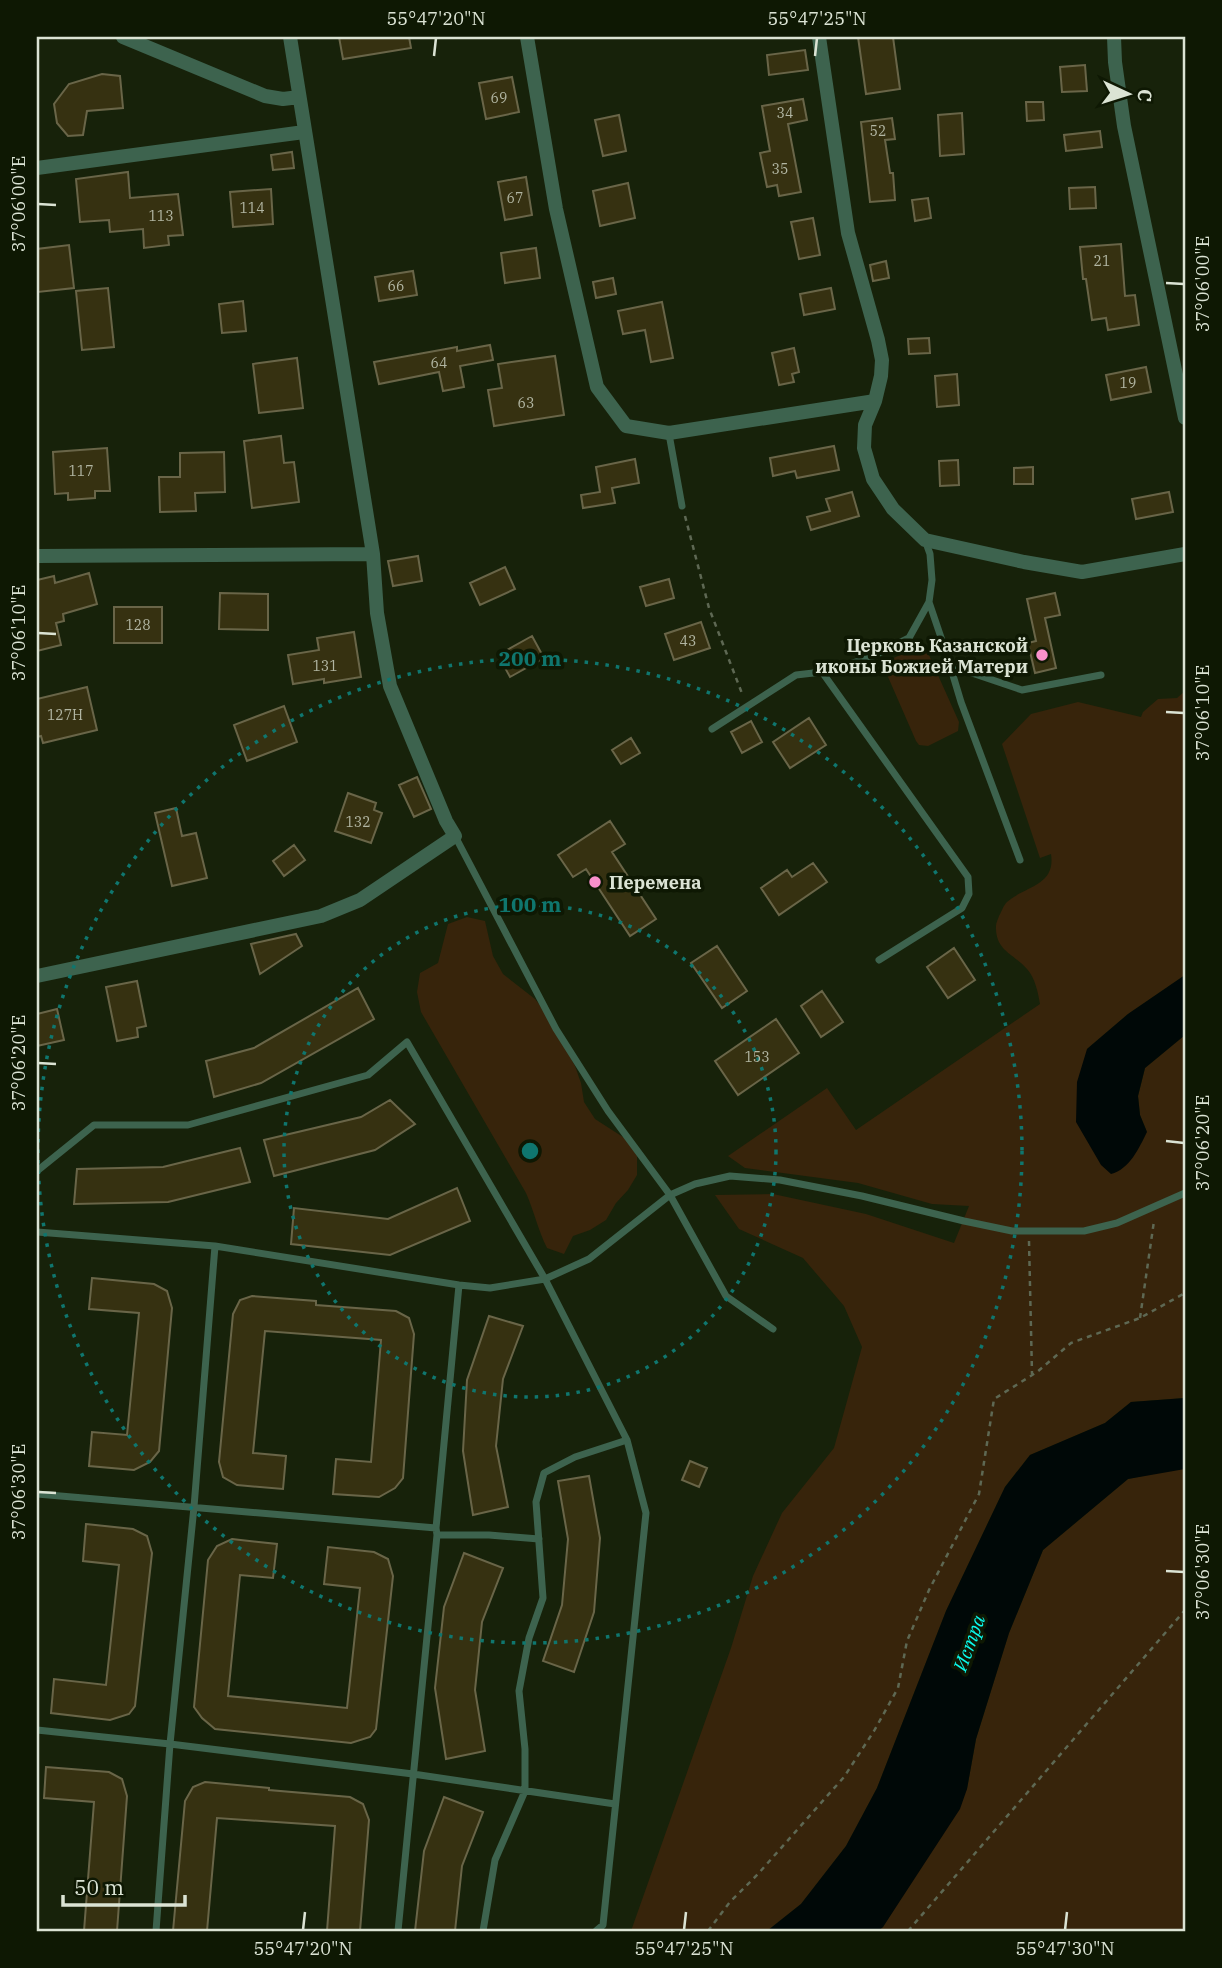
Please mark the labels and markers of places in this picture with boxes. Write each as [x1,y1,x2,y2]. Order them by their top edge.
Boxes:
place label: Церковь Казанской иконы Божией Матери [815,634,1028,678]
marker: Церковь Казанской иконы Божией Матери [1034,647,1050,663]
place label: Перемена [609,871,701,894]
marker: Перемена [587,874,603,890]
centre of rings [518,1139,542,1163]

